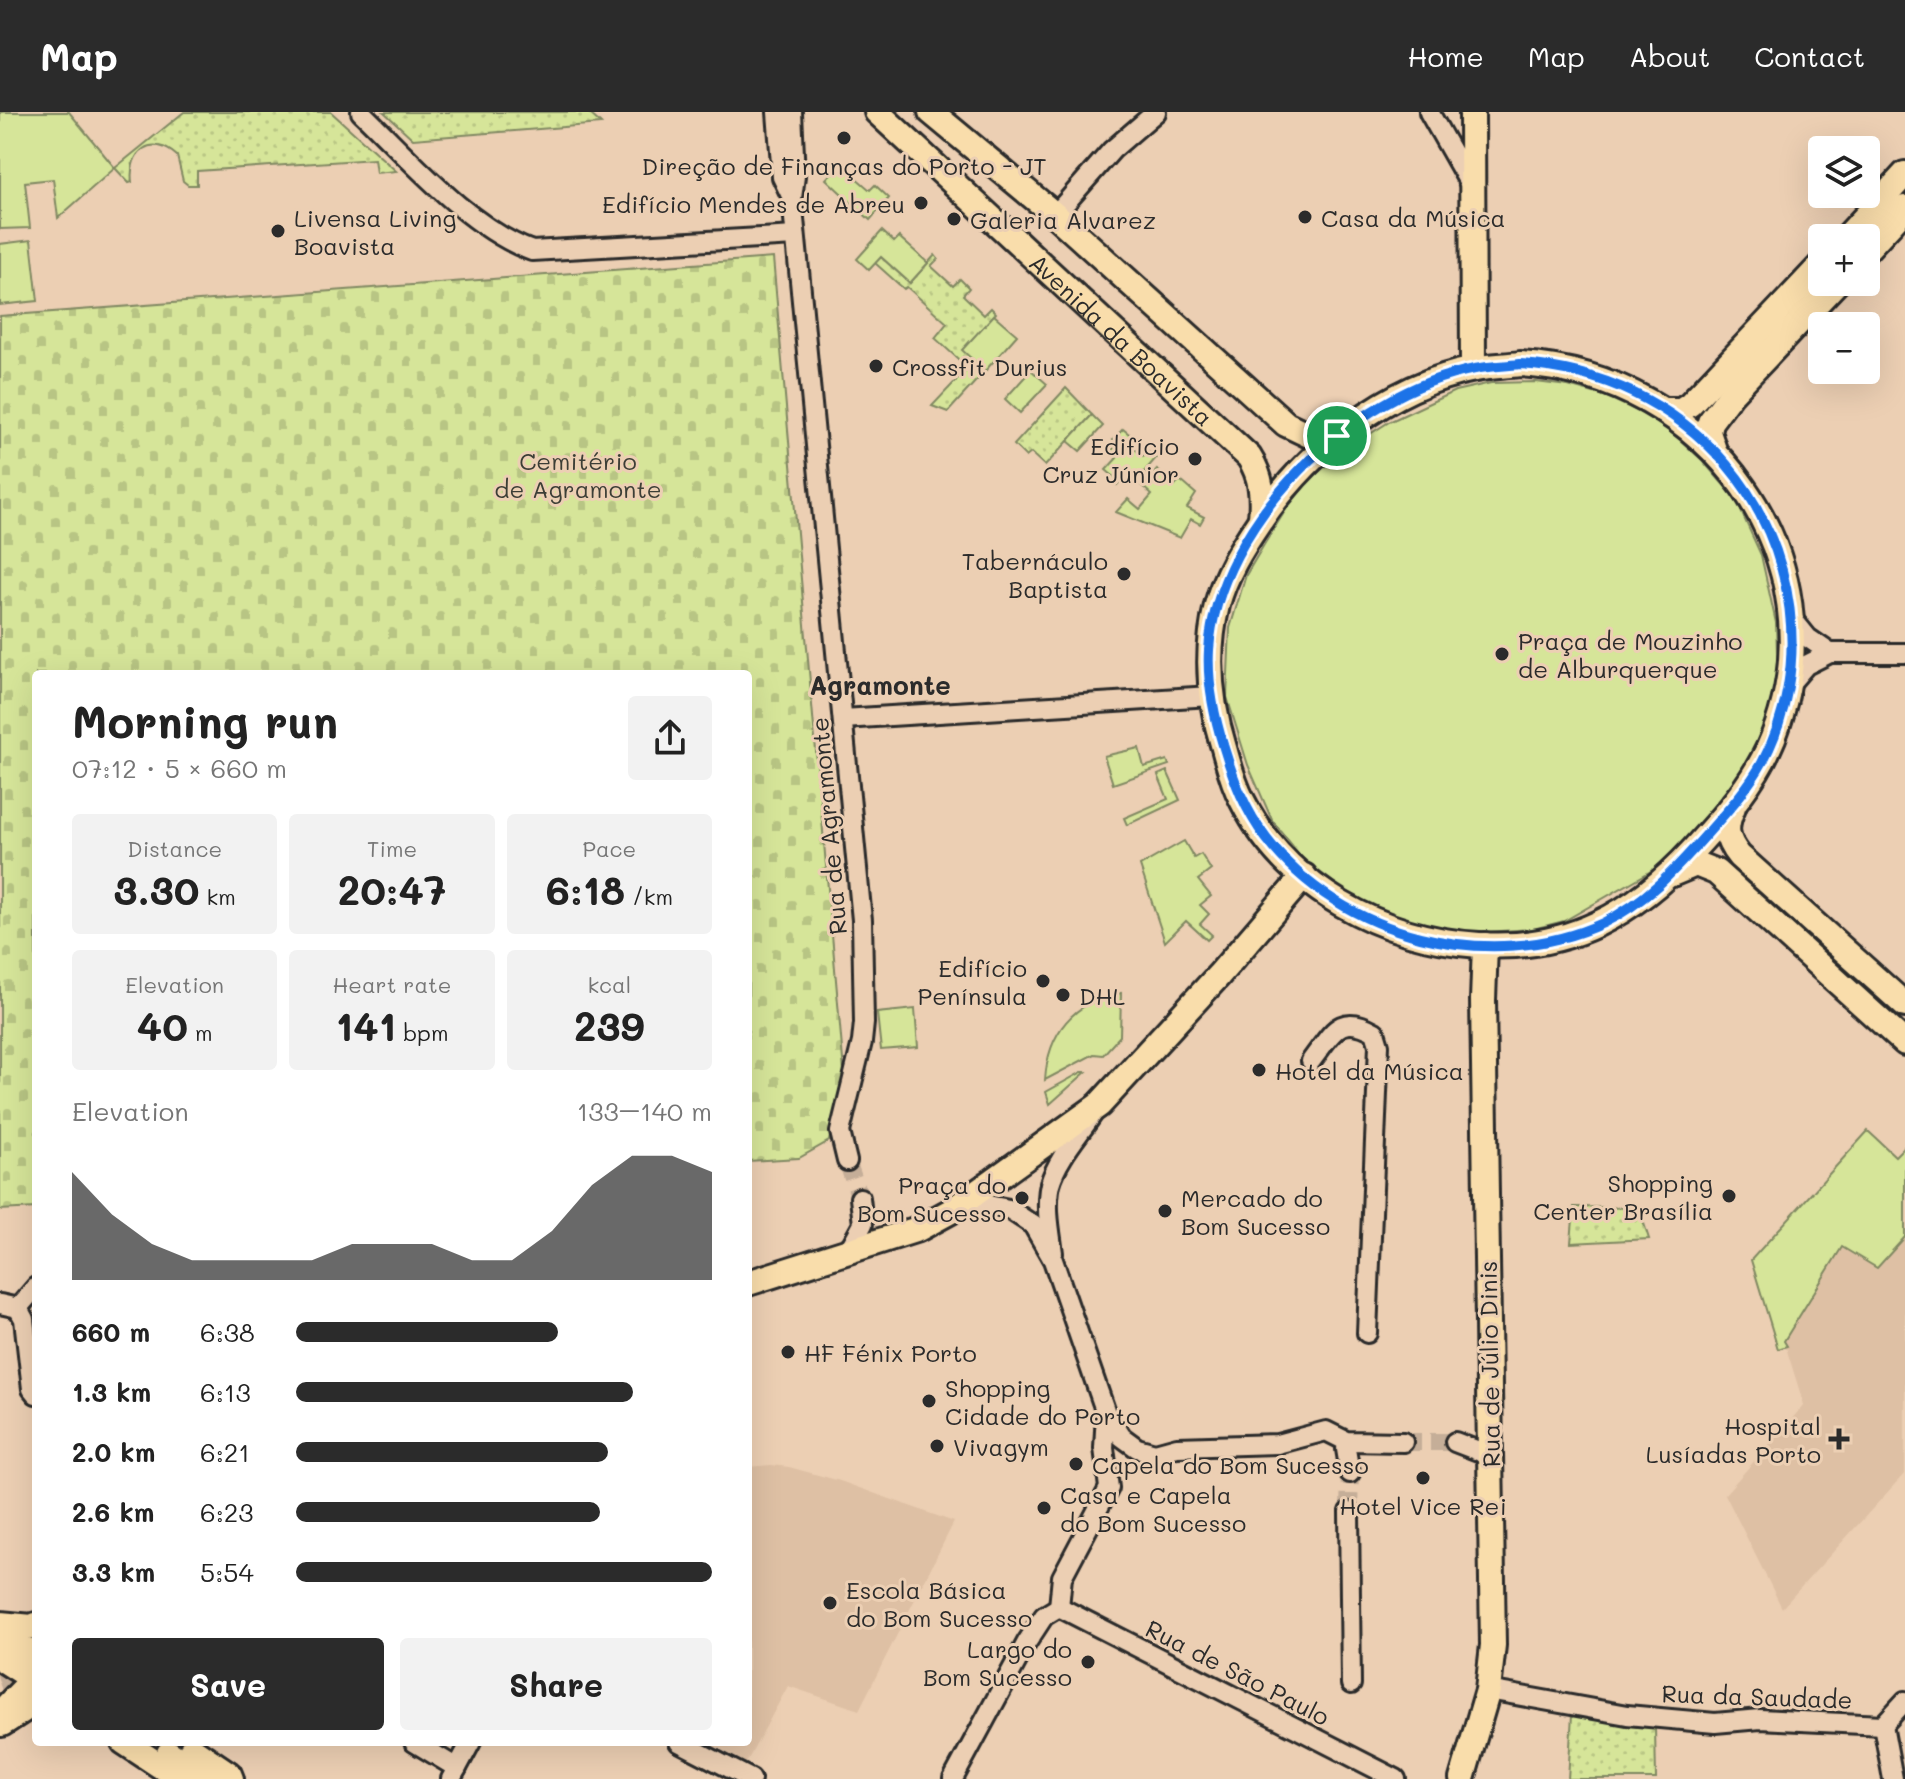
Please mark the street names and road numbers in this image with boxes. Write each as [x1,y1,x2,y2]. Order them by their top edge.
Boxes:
street label: Avenida da Boavista [1024,246,1220,432]
street label: Rua de Agramonte [803,716,853,936]
street label: Rua de Júlio Dinis [1472,1260,1506,1468]
street label: Rua de São Paulo [1141,1612,1335,1732]
street label: Rua da Saudade [1661,1677,1853,1715]

